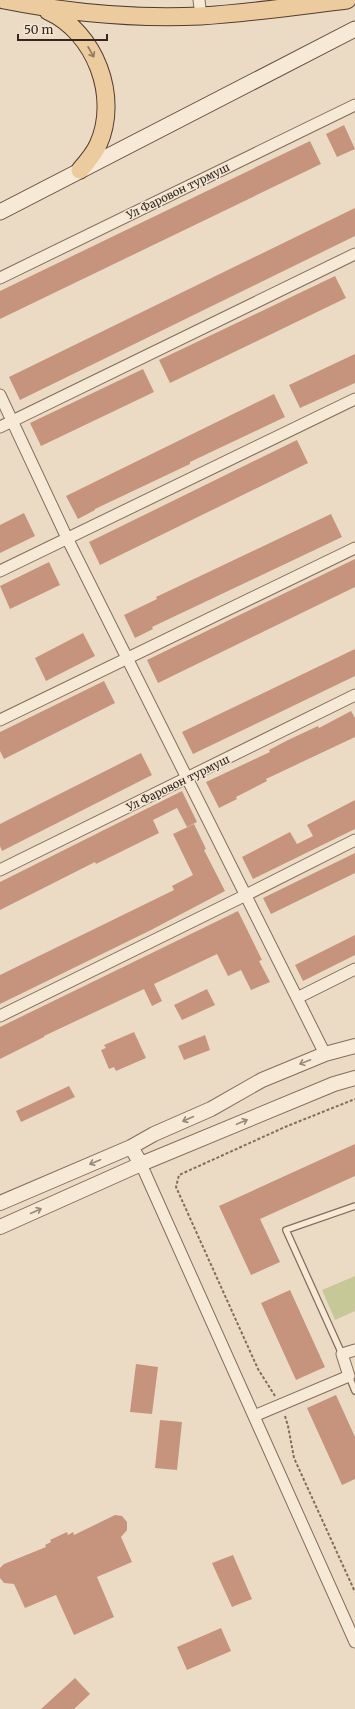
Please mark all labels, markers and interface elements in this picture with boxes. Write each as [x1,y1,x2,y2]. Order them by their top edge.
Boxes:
scale bar [18,16,107,42]
text: 50 m [24,22,53,37]
one-way arrow [88,46,95,58]
street label: Ул Фаровон турмуш [123,160,232,223]
street label: Ул Фаровон турмуш [123,752,232,815]
one-way arrow [299,1059,311,1067]
one-way arrow [182,1116,194,1123]
one-way arrow [235,1118,247,1125]
one-way arrow [89,1159,101,1167]
one-way arrow [29,1207,41,1214]

